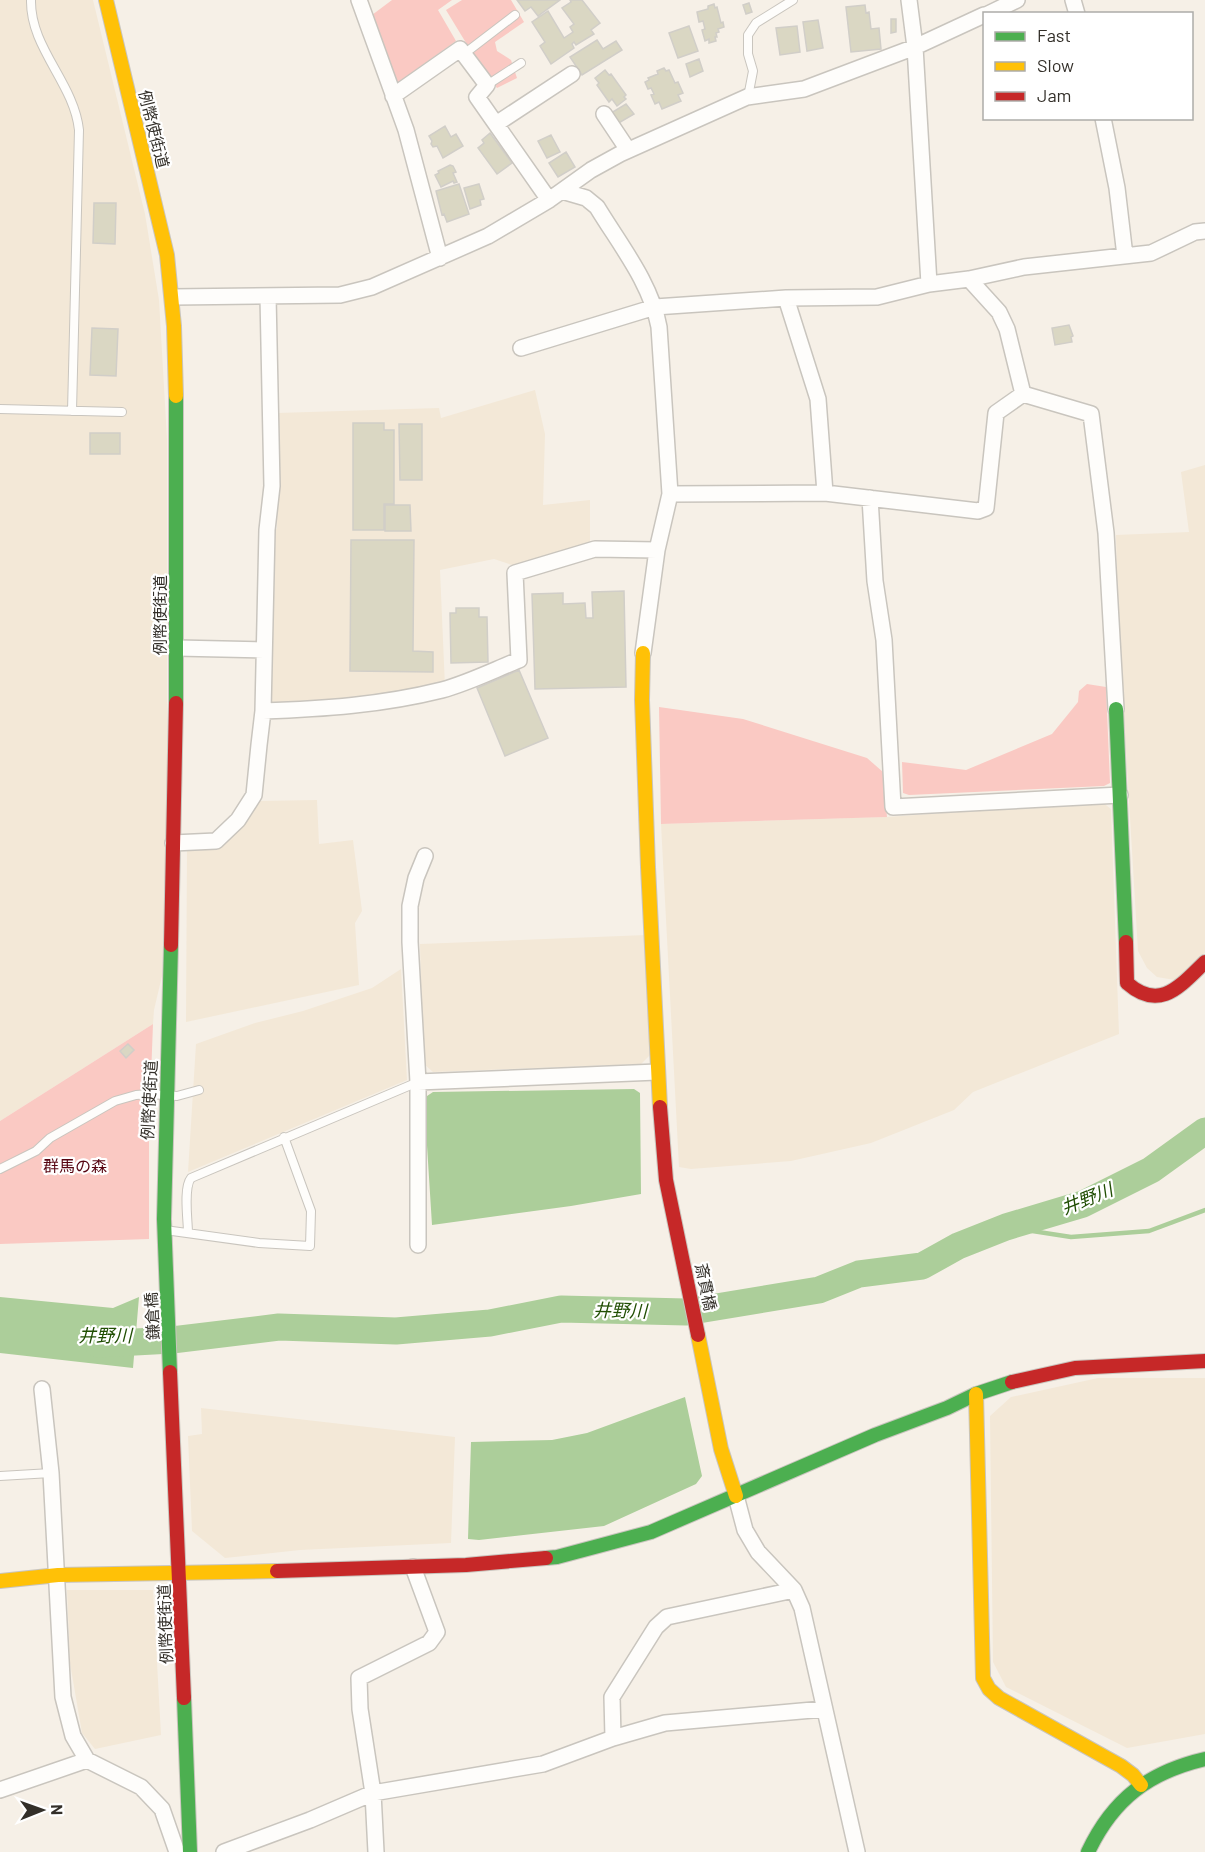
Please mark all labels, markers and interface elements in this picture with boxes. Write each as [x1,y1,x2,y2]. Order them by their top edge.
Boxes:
legend [983,12,1193,120]
text: Fast [1037,24,1071,46]
text: Slow [1037,54,1074,76]
text: Jam [1037,84,1071,106]
street label: 例幣使街道 [136,88,173,170]
street label: 例幣使街道 [150,575,169,655]
street label: 例幣使街道 [137,1060,160,1140]
park label: 群馬の森 [43,1156,107,1175]
water label: 井野川 [1057,1177,1118,1218]
street label: 斎貫橋 [692,1261,721,1312]
street label: 鎌倉橋 [141,1292,162,1340]
water label: 井野川 [593,1299,649,1322]
water label: 井野川 [78,1324,134,1346]
street label: 例幣使街道 [154,1584,175,1664]
north arrow [12,1780,72,1840]
text: N [48,1804,67,1815]

